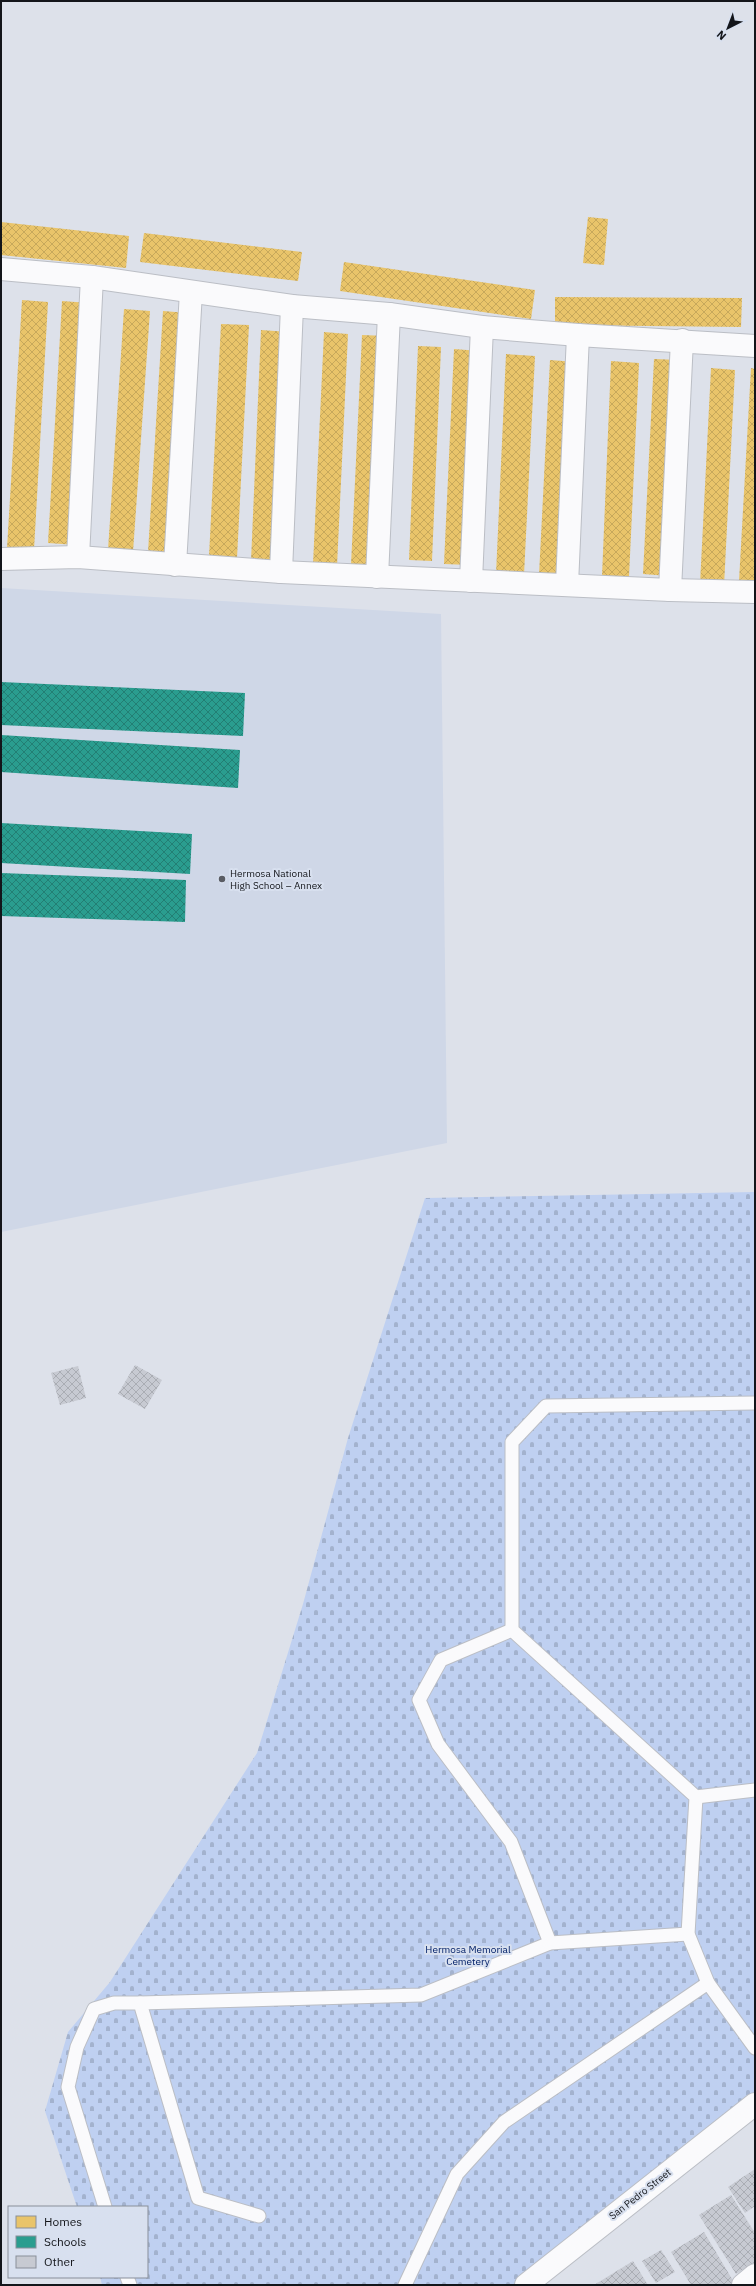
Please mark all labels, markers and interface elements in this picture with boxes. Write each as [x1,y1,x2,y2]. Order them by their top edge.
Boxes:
north arrow [708,8,748,48]
text: N [714,28,729,43]
place label: Hermosa National High School – Annex [230,867,322,892]
marker: Hermosa National High School – Annex [217,874,227,884]
park label: Hermosa Memorial Cemetery [425,1943,511,1968]
street label: San Pedro Street [606,2165,674,2222]
legend [8,2206,148,2278]
text: Homes [44,2214,82,2229]
text: Schools [44,2234,87,2249]
text: Other [44,2254,75,2269]

